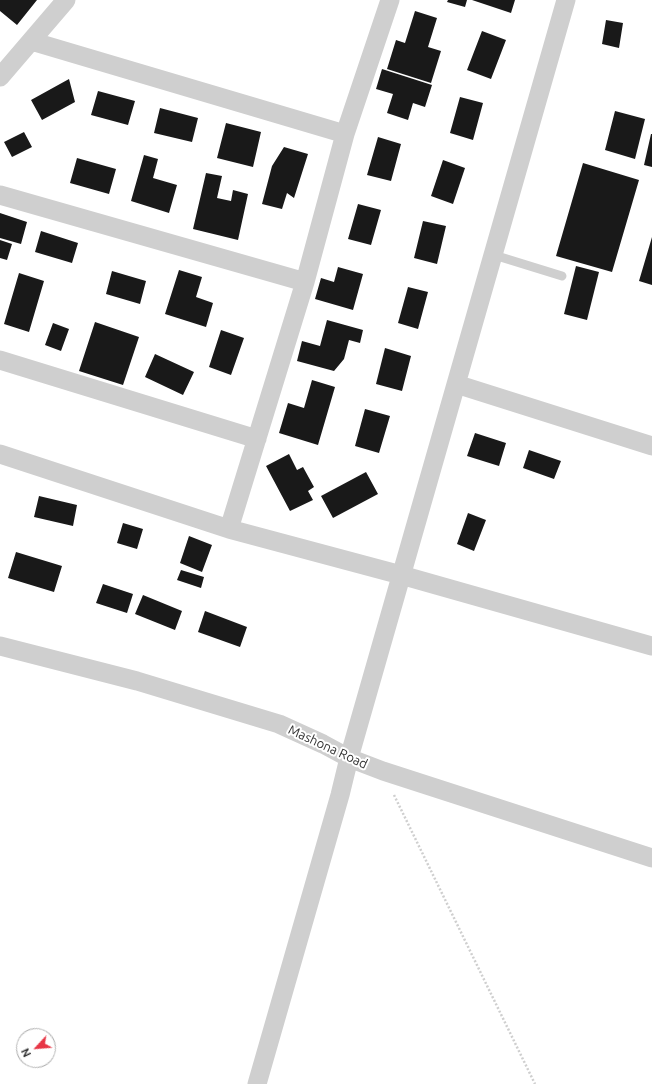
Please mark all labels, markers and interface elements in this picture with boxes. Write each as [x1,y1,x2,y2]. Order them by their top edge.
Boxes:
street label: Mashona Road [286,722,370,772]
north arrow [16,1028,56,1068]
text: N [19,1046,33,1059]

